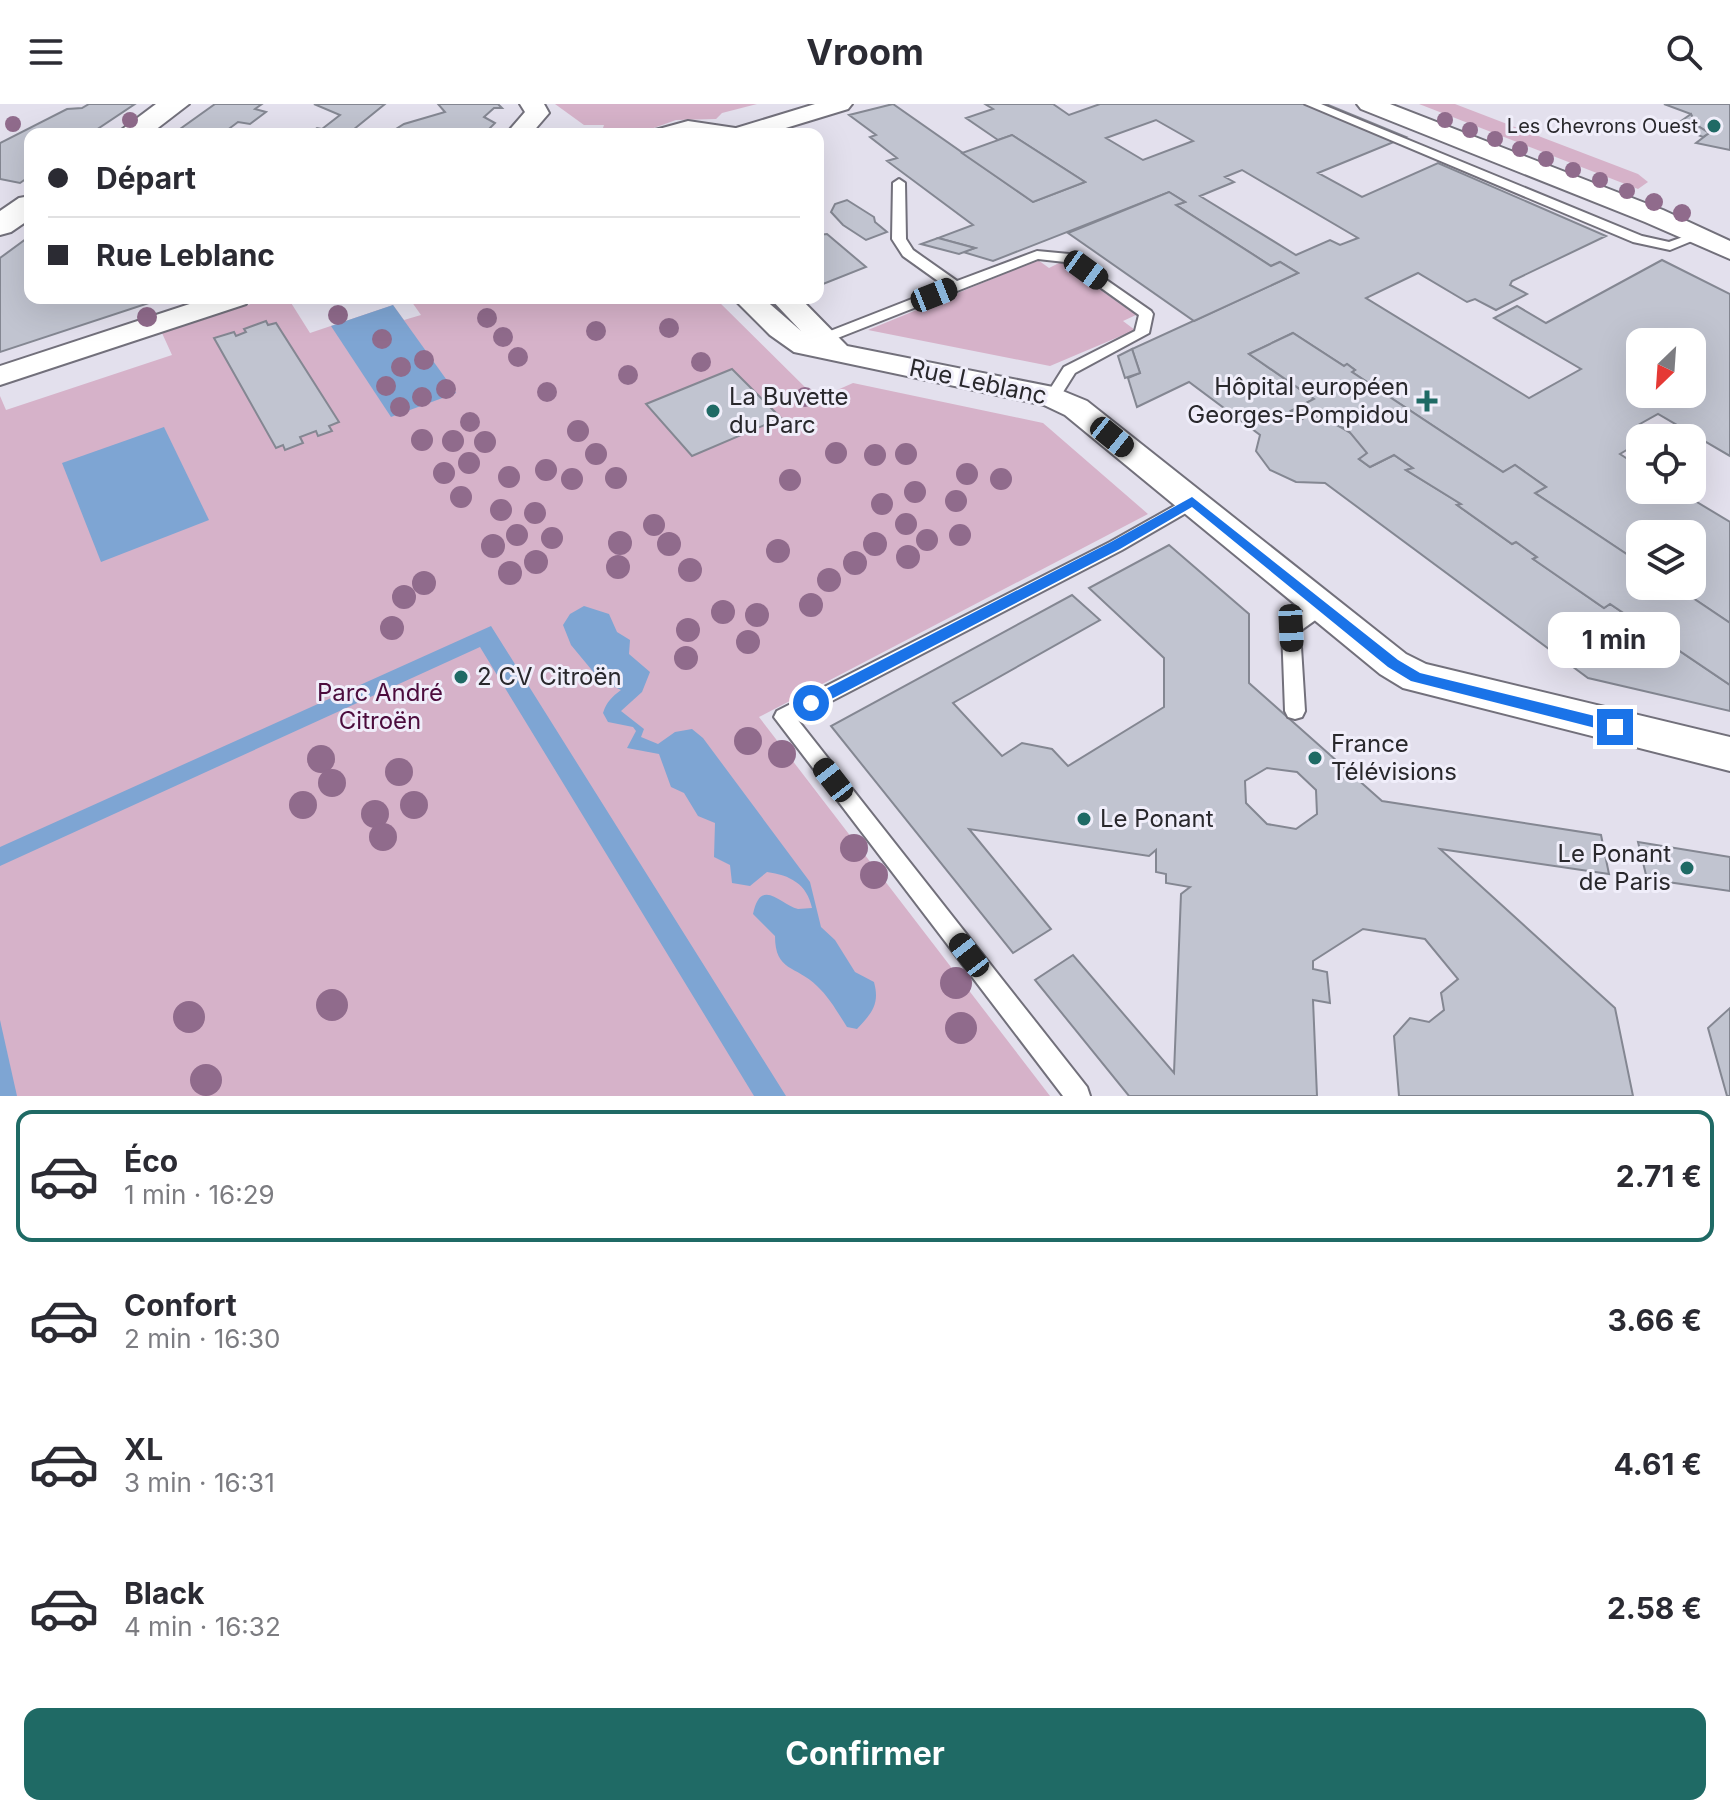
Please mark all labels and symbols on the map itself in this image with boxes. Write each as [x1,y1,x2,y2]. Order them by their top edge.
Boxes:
place label: Les Chevrons Ouest [1507,114,1698,138]
marker: Les Chevrons Ouest [1705,117,1723,135]
car [1060,246,1112,294]
car [907,275,961,315]
north arrow [1626,328,1706,408]
street label: Rue Leblanc [907,353,1050,410]
place label: Hôpital européen Georges-Pompidou [1187,372,1409,429]
place label: La Buvette du Parc [729,382,849,439]
marker: Hôpital européen Georges-Pompidou [1416,390,1438,412]
marker: La Buvette du Parc [704,402,722,420]
car [1086,413,1138,461]
car [1278,603,1304,653]
callout: 1 min [1549,611,1681,667]
place label: 2 CV Citroën [477,662,622,691]
marker: 2 CV Citroën [452,668,470,686]
park label: Parc André Citroën [317,678,443,735]
route start [793,685,829,721]
route end [1597,709,1633,745]
place label: France Télévisions [1331,729,1457,786]
marker: France Télévisions [1306,749,1324,767]
car [809,754,857,806]
place label: Le Ponant [1100,804,1214,833]
marker: Le Ponant [1075,810,1093,828]
place label: Le Ponant de Paris [1557,839,1671,896]
marker: Le Ponant de Paris [1678,859,1696,877]
car [945,929,993,981]

